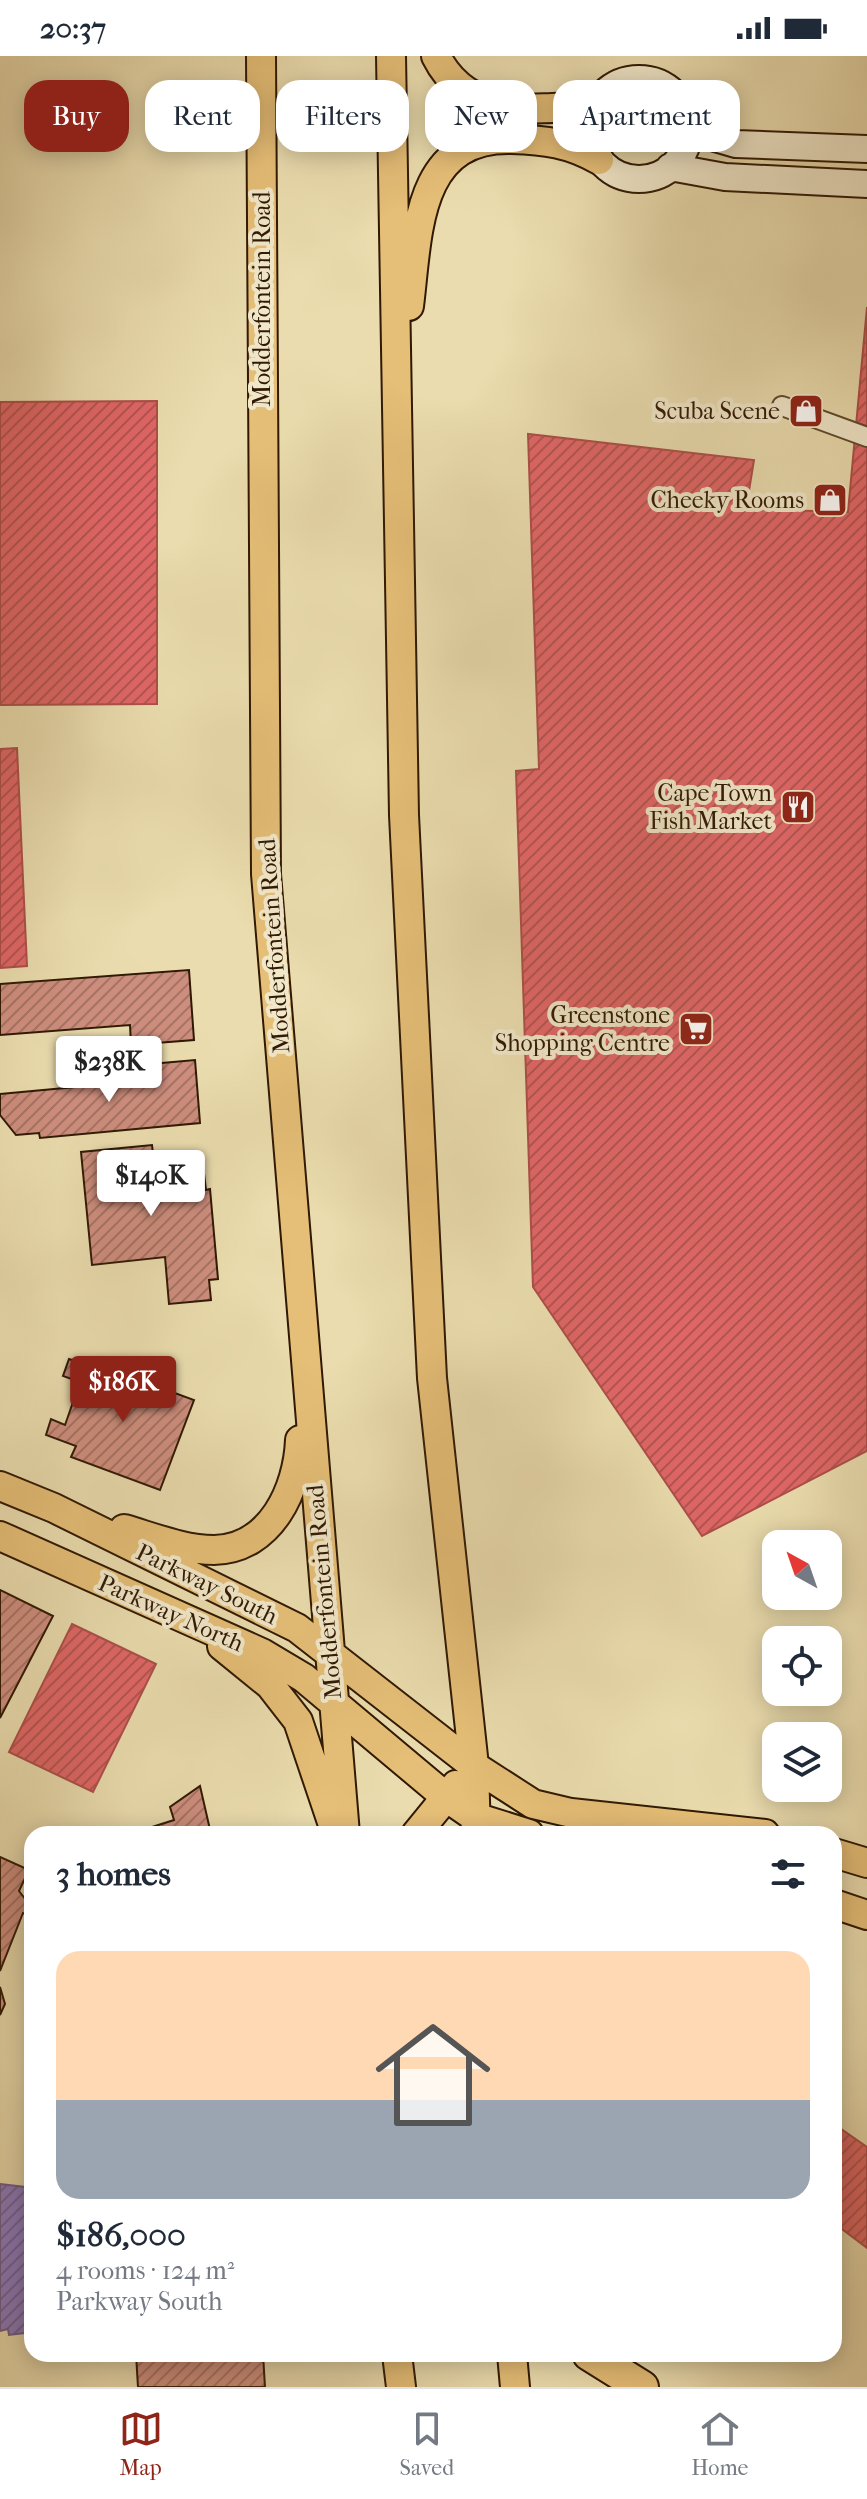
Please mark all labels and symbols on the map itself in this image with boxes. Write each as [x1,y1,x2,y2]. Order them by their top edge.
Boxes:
street label: Modderfontein Road [248,190,276,407]
shop icon: Scuba Scene [787,392,825,430]
place label: Scuba Scene [654,397,780,425]
shop icon: Cheeky Rooms [811,481,849,519]
place label: Cheeky Rooms [650,486,804,514]
place label: Cape Town Fish Market [649,779,772,835]
restaurant icon: Cape Town Fish Market [779,788,817,826]
street label: Modderfontein Road [252,837,295,1054]
place label: Greenstone Shopping Centre [495,1001,670,1057]
supermarket icon: Greenstone Shopping Centre [677,1010,715,1048]
pin: $238K [53,1036,165,1104]
pin: $140K [95,1150,207,1218]
pin: $186K [67,1356,179,1424]
street label: Modderfontein Road [301,1483,347,1700]
north arrow [762,1530,842,1610]
street label: Parkway South [132,1538,283,1631]
street label: Parkway North [94,1568,248,1658]

